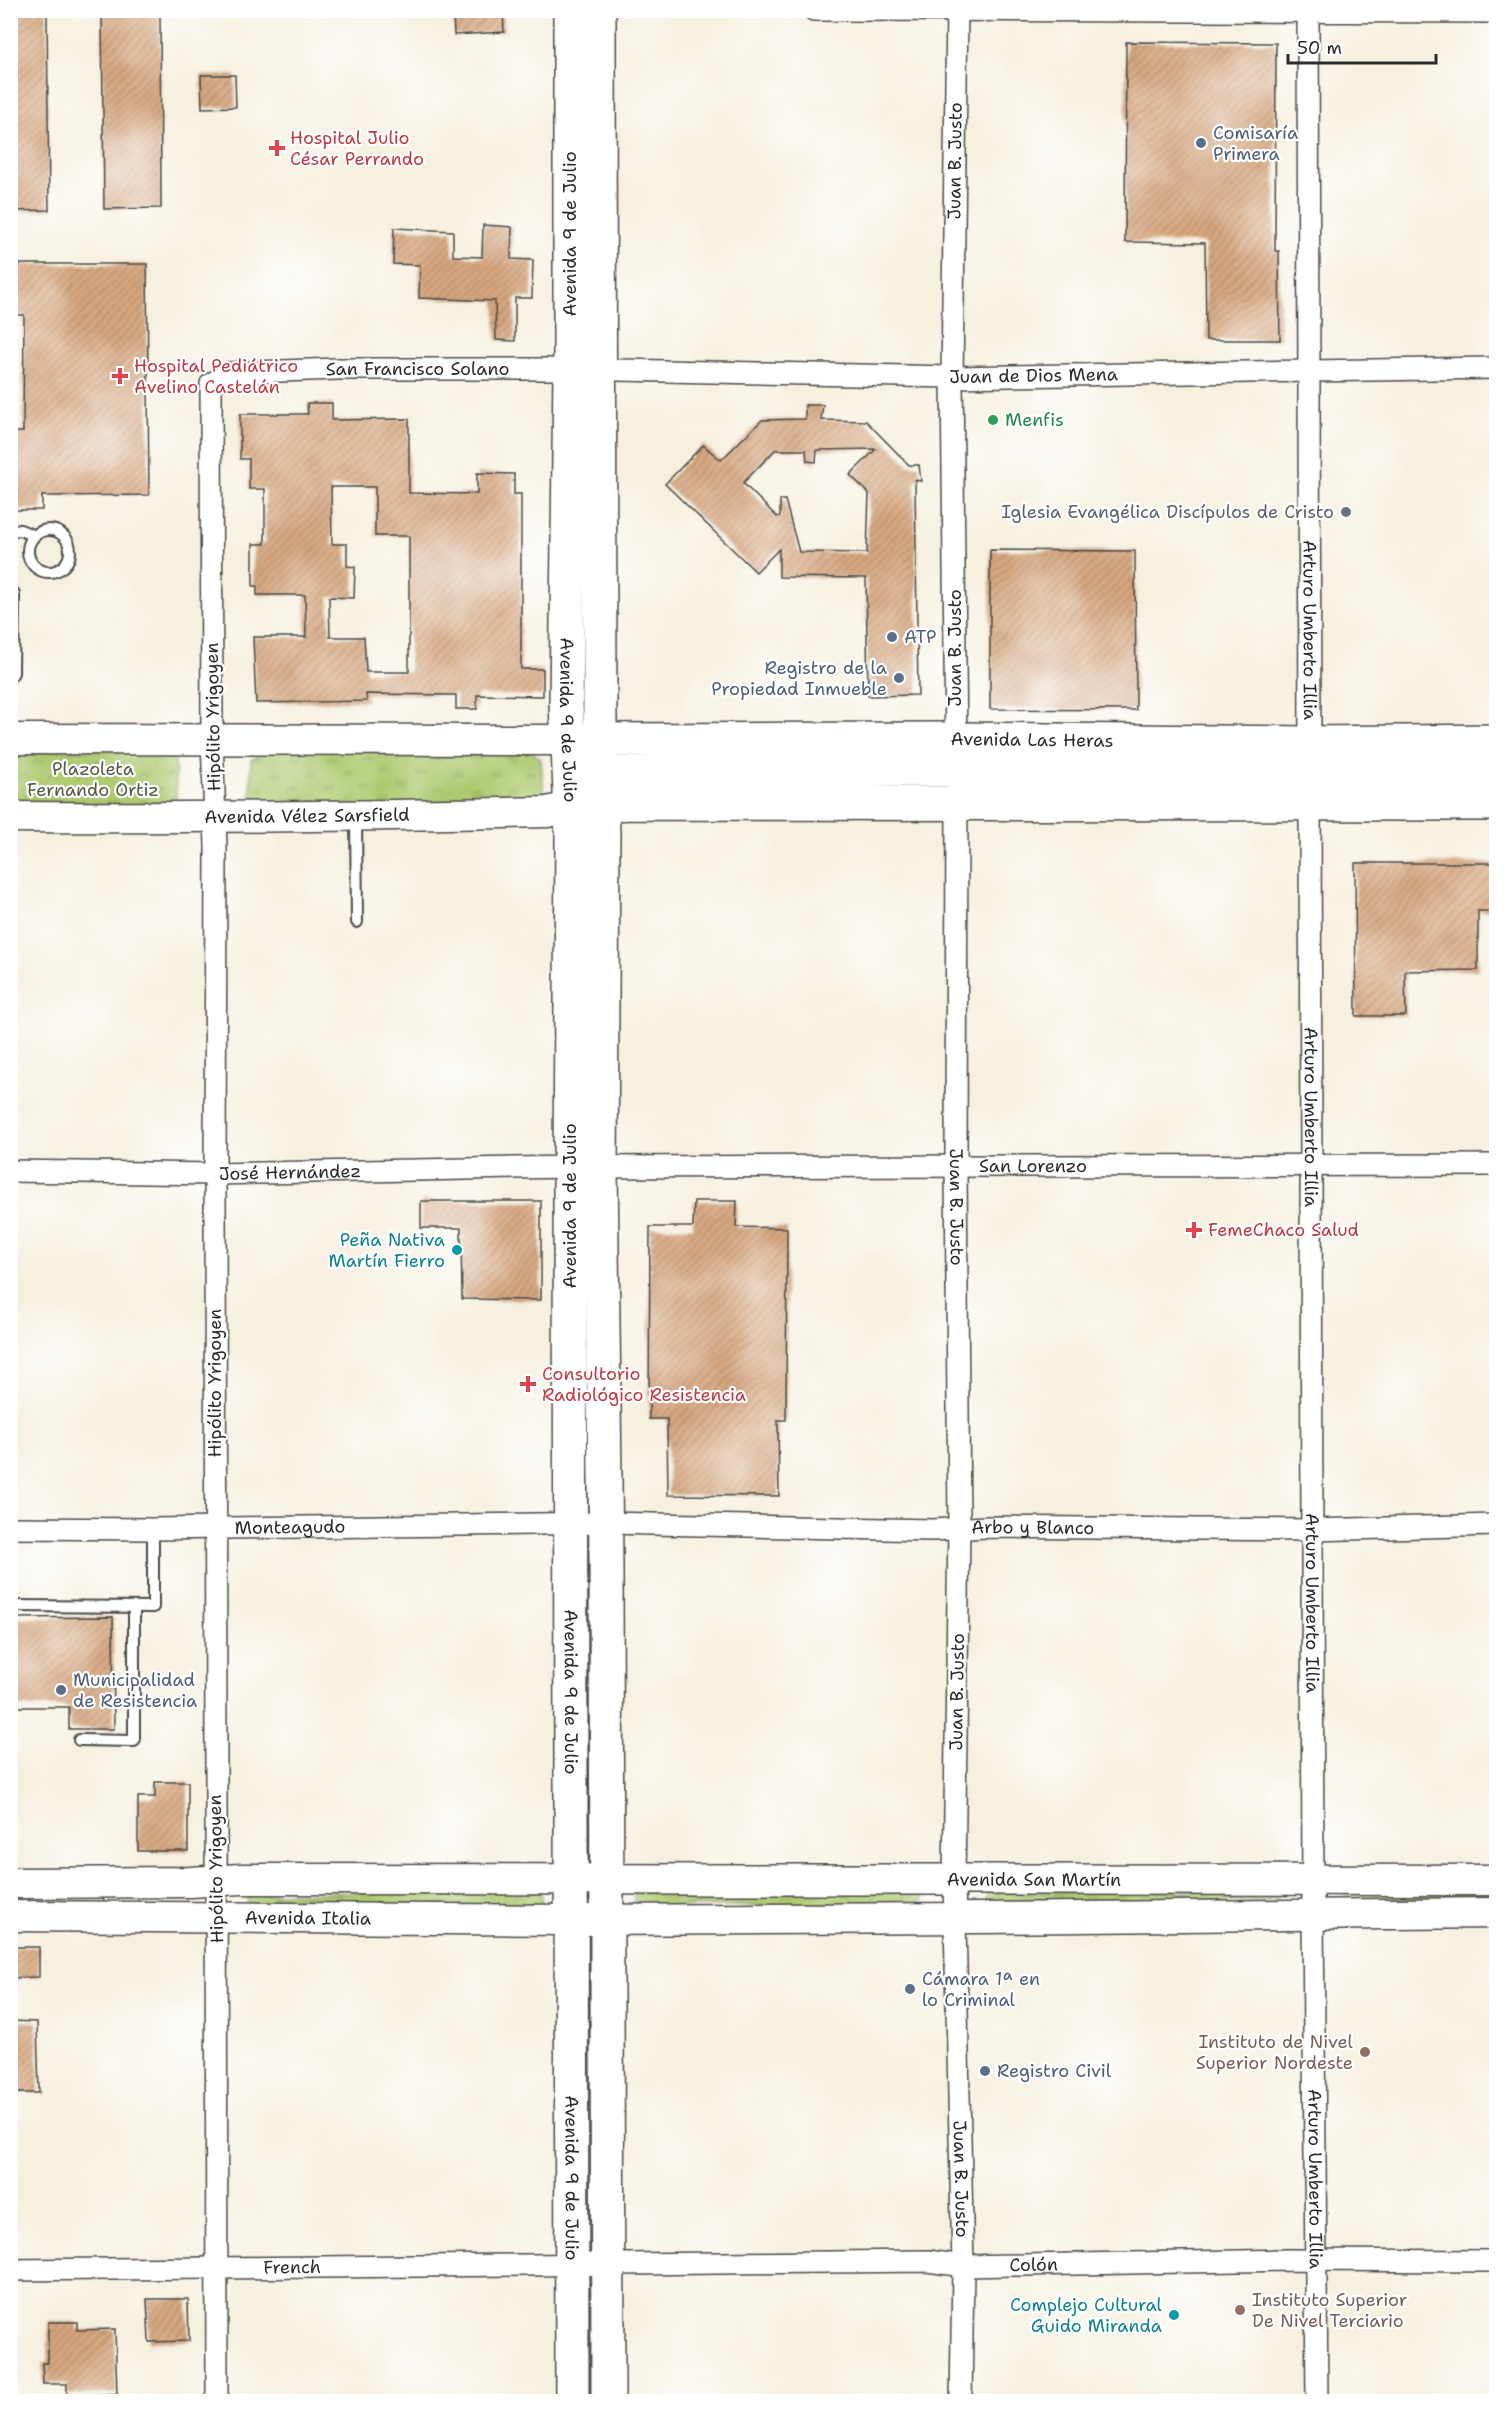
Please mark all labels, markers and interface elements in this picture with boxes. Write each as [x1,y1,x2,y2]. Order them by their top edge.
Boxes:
scale bar [1288,27,1436,65]
text: 50 m [1297,36,1342,60]
street label: Juan B. Justo [942,102,968,220]
place label: Comisaría Primera [1213,121,1298,166]
place label: Hospital Julio César Perrando [290,126,424,171]
marker: Comisaría Primera [1194,136,1208,150]
marker: Hospital Julio César Perrando [268,139,286,157]
street label: Avenida 9 de Julio [558,151,582,317]
place label: Hospital Pediátrico Avelino Castelán [134,354,298,399]
street label: San Francisco Solano [325,357,509,381]
street label: Juan de Dios Mena [949,362,1118,389]
marker: Hospital Pediátrico Avelino Castelán [111,367,129,385]
place label: Menfis [1005,408,1064,432]
marker: Menfis [986,413,1000,427]
place label: Iglesia Evangélica Discípulos de Cristo [1001,500,1334,524]
marker: Iglesia Evangélica Discípulos de Cristo [1339,505,1353,519]
street label: Arturo Umberto Illia [1297,540,1322,720]
street label: Juan B. Justo [943,589,967,707]
place label: ATP [904,625,936,649]
marker: ATP [885,630,899,644]
street label: Avenida 9 de Julio [554,637,582,803]
street label: Hipólito Yrigoyen [200,642,226,792]
place label: Registro de la Propiedad Inmueble [711,656,887,701]
marker: Registro de la Propiedad Inmueble [892,671,906,685]
street label: Avenida Las Heras [950,727,1114,753]
park label: Plazoleta Fernando Ortiz [27,757,159,802]
street label: Avenida Vélez Sarsfield [204,803,410,829]
street label: Arturo Umberto Illia [1299,1027,1323,1207]
street label: Avenida 9 de Julio [558,1123,582,1289]
street label: Juan B. Justo [944,1148,969,1266]
street label: San Lorenzo [979,1154,1087,1178]
street label: José Hernández [219,1159,361,1186]
place label: FemeChaco Salud [1208,1218,1359,1242]
marker: FemeChaco Salud [1185,1221,1203,1239]
place label: Peña Nativa Martín Fierro [328,1228,445,1273]
marker: Peña Nativa Martín Fierro [450,1243,464,1257]
street label: Hipólito Yrigoyen [203,1309,227,1457]
place label: Consultorio Radiológico Resistencia [542,1362,746,1407]
marker: Consultorio Radiológico Resistencia [519,1375,537,1393]
street label: Arturo Umberto Illia [1300,1513,1324,1693]
street label: Monteagudo [235,1514,345,1540]
street label: Arbo y Blanco [971,1515,1094,1540]
street label: Avenida 9 de Julio [559,1609,583,1774]
street label: Juan B. Justo [944,1633,970,1751]
place label: Municipalidad de Resistencia [73,1668,197,1713]
marker: Municipalidad de Resistencia [54,1683,68,1697]
street label: Hipólito Yrigoyen [203,1794,229,1944]
street label: Avenida San Martín [947,1868,1121,1892]
street label: Avenida Italia [245,1906,371,1931]
place label: Cámara 1ª en lo Criminal [922,1967,1040,2012]
marker: Cámara 1ª en lo Criminal [903,1982,917,1996]
place label: Instituto de Nivel Superior Nordeste [1196,2030,1354,2075]
marker: Instituto de Nivel Superior Nordeste [1358,2045,1372,2059]
place label: Registro Civil [997,2059,1112,2083]
marker: Registro Civil [978,2064,992,2078]
street label: Arturo Umberto Illia [1302,2089,1328,2269]
street label: Avenida 9 de Julio [560,2095,584,2260]
street label: Juan B. Justo [948,2120,974,2238]
street label: Colón [1009,2252,1058,2277]
street label: French [263,2255,321,2280]
place label: Instituto Superior De Nivel Terciario [1252,2288,1407,2333]
place label: Complejo Cultural Guido Miranda [1010,2293,1163,2338]
marker: Instituto Superior De Nivel Terciario [1233,2303,1247,2317]
marker: Complejo Cultural Guido Miranda [1167,2308,1181,2322]

